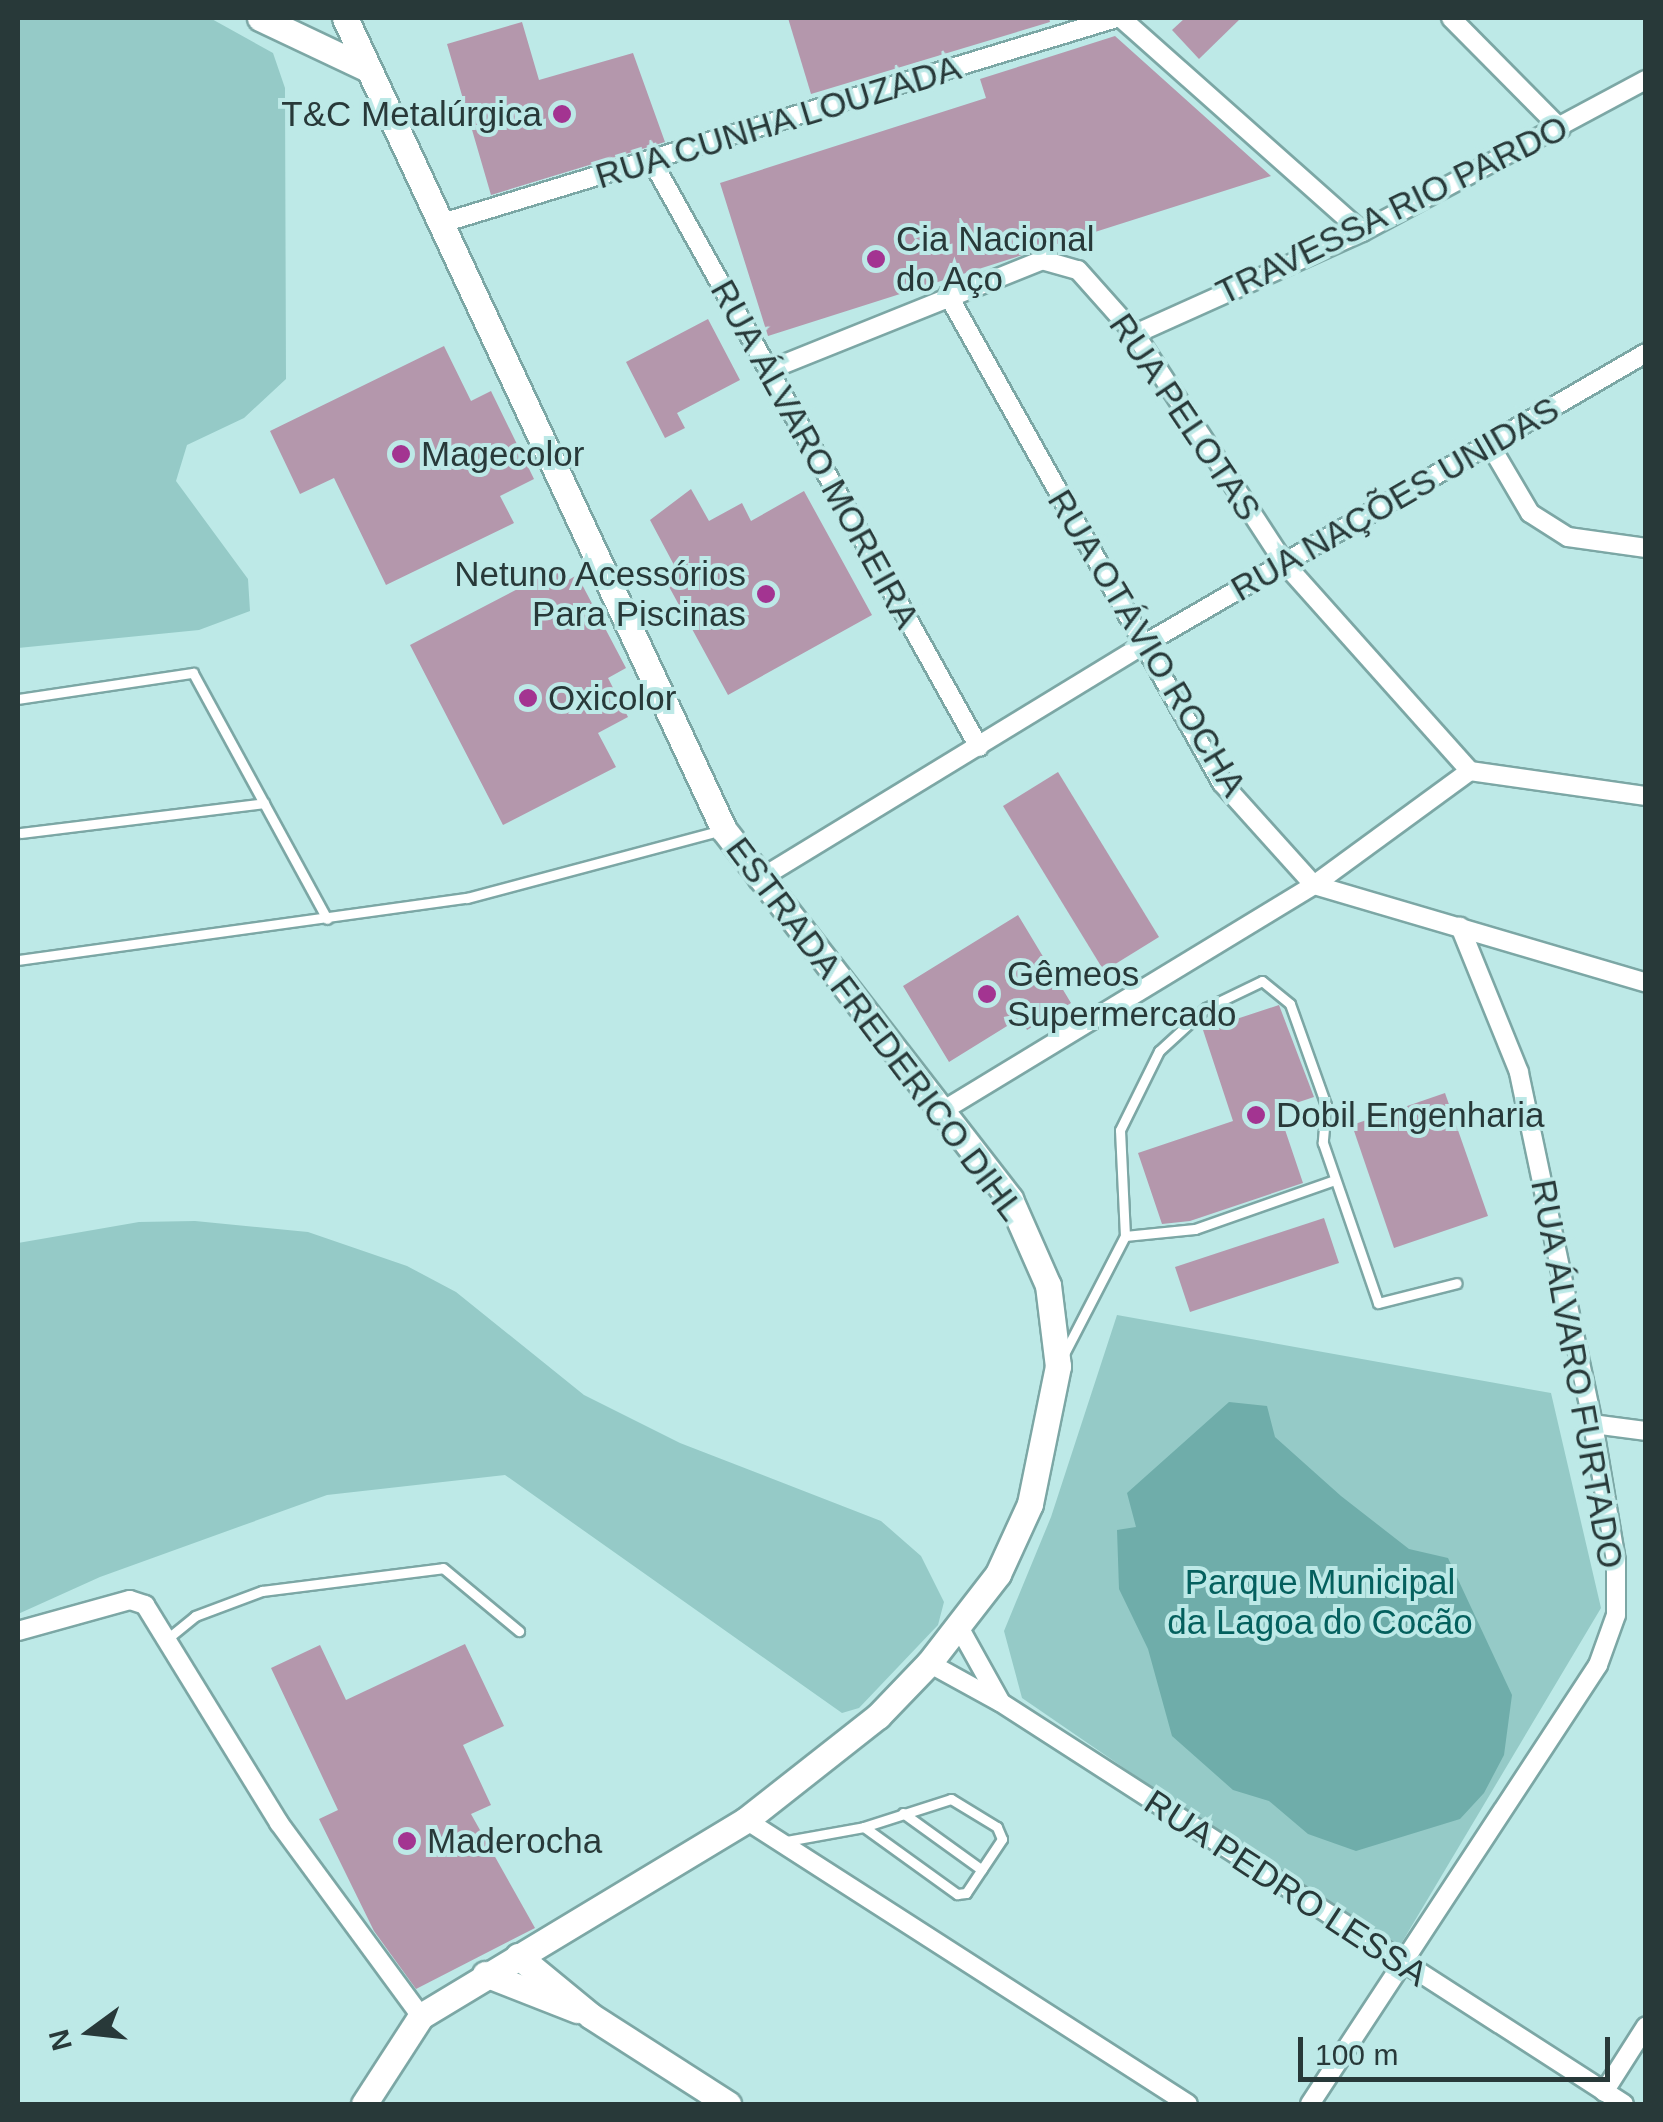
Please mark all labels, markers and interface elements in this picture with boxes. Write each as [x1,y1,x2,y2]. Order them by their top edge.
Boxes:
street label: RUA CUNHA LOUZADA [589,46,967,198]
place label: T&C Metalúrgica [281,93,542,135]
marker: T&C Metalúrgica [551,103,573,125]
street label: TRAVESSA RIO PARDO [1209,106,1575,314]
place label: Cia Nacional do Aço [896,218,1094,300]
marker: Cia Nacional do Aço [865,248,887,270]
street label: RUA ÁLVARO MOREIRA [701,272,929,636]
street label: RUA PELOTAS [1100,305,1270,529]
street label: RUA NAÇÕES UNIDAS [1223,387,1567,611]
place label: Magecolor [421,433,584,475]
marker: Magecolor [390,443,412,465]
street label: RUA OTÁVIO ROCHA [1038,481,1256,805]
place label: Netuno Acessórios Para Piscinas [452,553,746,635]
marker: Netuno Acessórios Para Piscinas [755,583,777,605]
place label: Oxicolor [548,677,676,719]
marker: Oxicolor [517,687,539,709]
street label: ESTRADA FREDERICO DIHL [717,828,1033,1230]
place label: Gêmeos Supermercado [1007,953,1237,1035]
marker: Gêmeos Supermercado [976,983,998,1005]
place label: Dobil Engenharia [1276,1094,1545,1136]
marker: Dobil Engenharia [1245,1104,1267,1126]
street label: RUA ÁLVARO FURTADO [1522,1175,1632,1573]
park label: Parque Municipal da Lagoa do Cocão [1167,1561,1473,1643]
street label: RUA PEDRO LESSA [1136,1780,1436,1996]
place label: Maderocha [427,1820,602,1862]
marker: Maderocha [396,1830,418,1852]
north arrow [40,1982,140,2082]
scale bar [1303,2017,1616,2079]
text: N [43,2026,78,2054]
text: 100 m [1315,2038,1398,2071]

